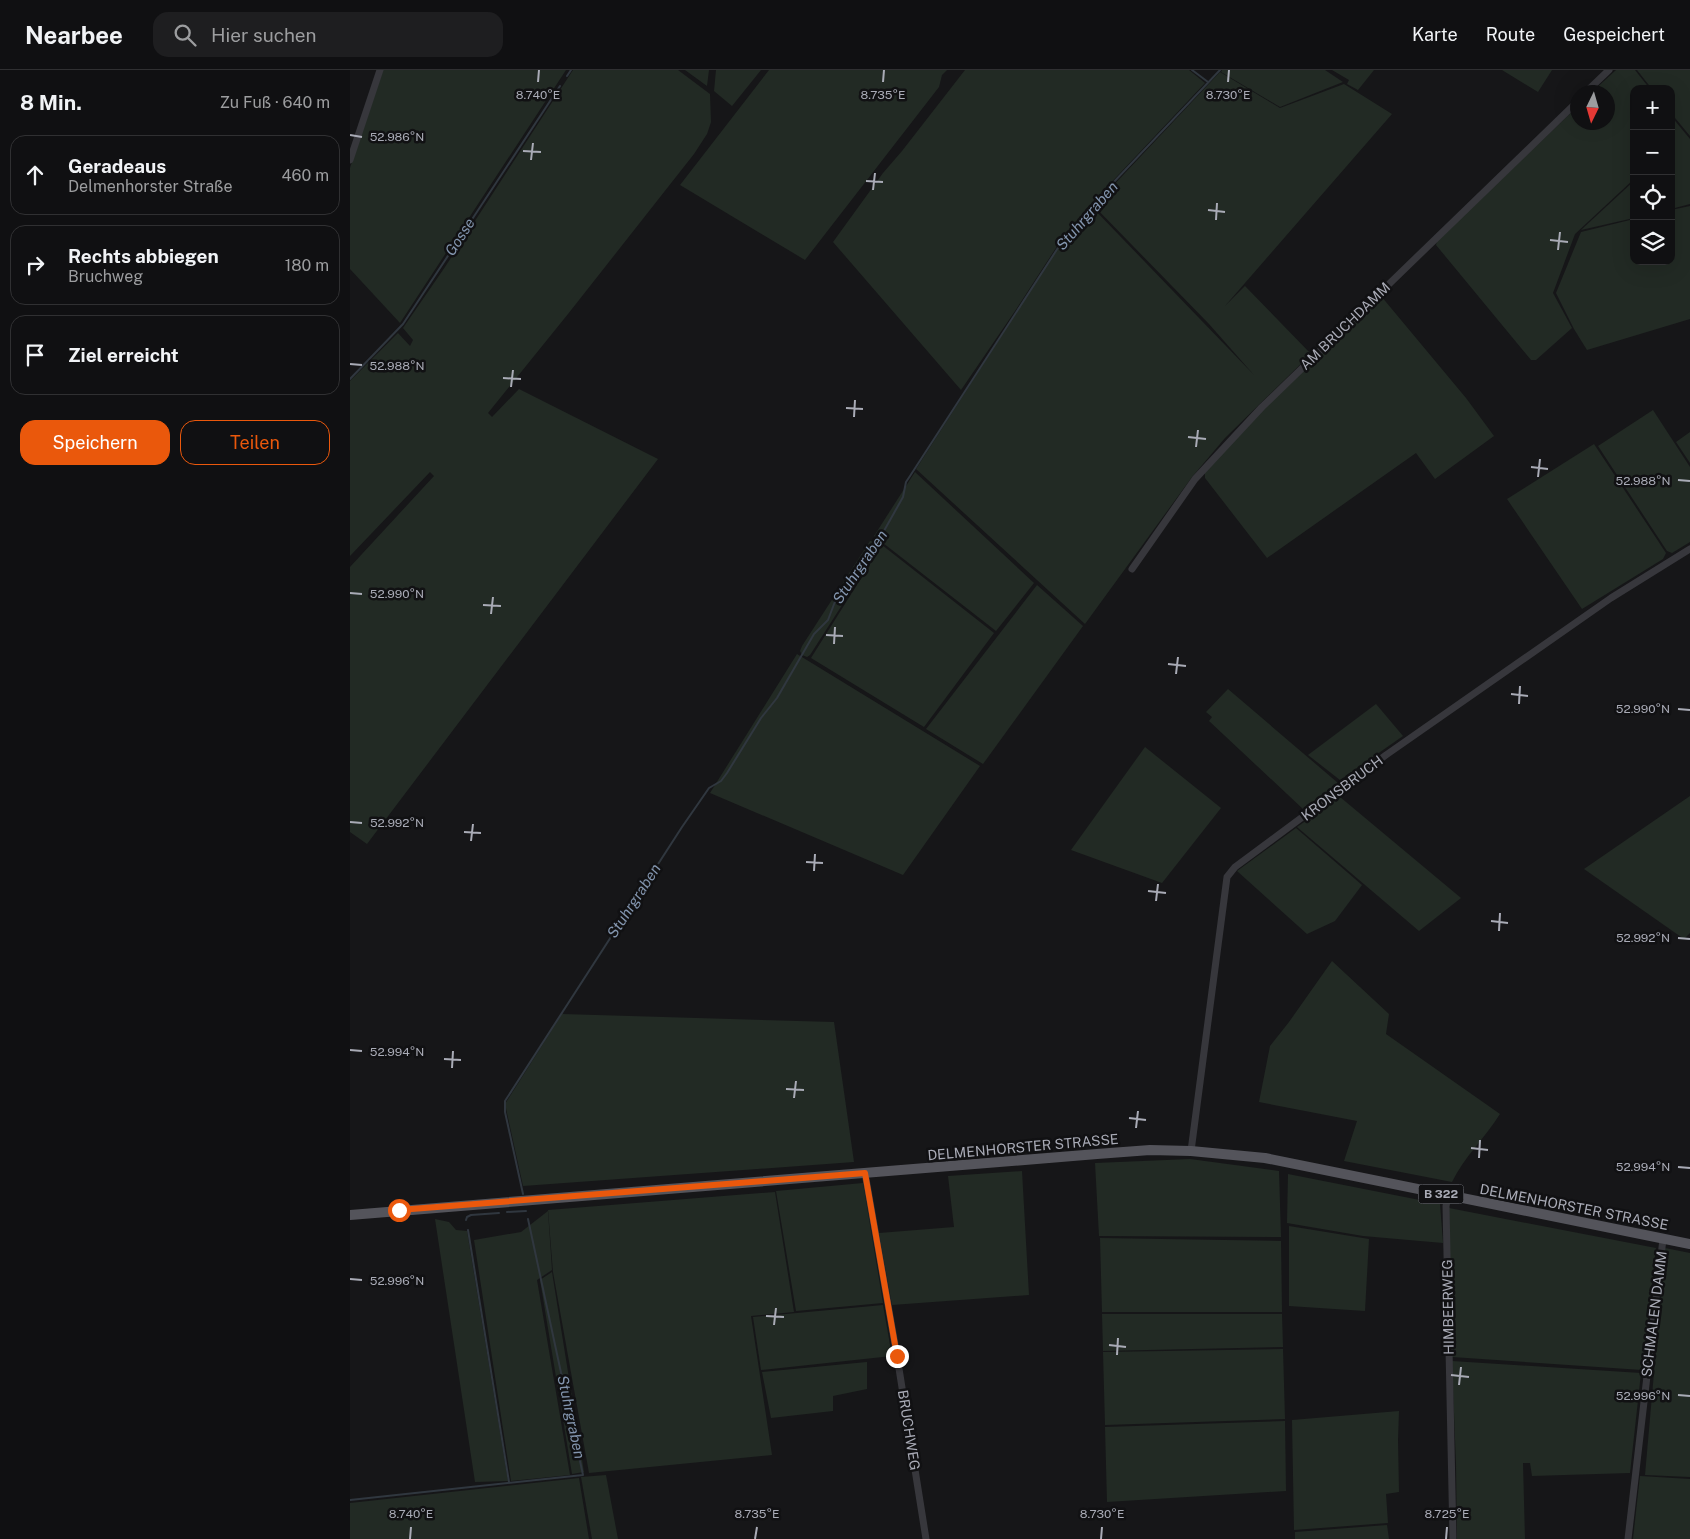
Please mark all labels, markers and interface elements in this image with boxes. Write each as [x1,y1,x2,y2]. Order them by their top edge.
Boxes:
search box [153,12,503,57]
text: Nearbee [25,21,123,49]
icon: search [171,21,199,49]
text: Hier suchen [211,24,317,46]
text: Karte [1412,24,1458,45]
text: Route [1486,24,1535,45]
text: Gespeichert [1563,24,1665,45]
north arrow [1570,85,1615,130]
map controls [1630,85,1675,265]
button: + [1630,85,1675,130]
text: 8.740°E [516,88,560,102]
text: 8.735°E [860,88,906,102]
text: 8.730°E [1206,88,1250,102]
text: 8 Min. [20,90,82,115]
text: Zu Fuß · 640 m [220,93,330,112]
text: 52.986°N [370,130,424,144]
button: − [1630,130,1675,175]
text: Geradeaus [68,155,166,177]
icon: ahead [21,161,49,189]
text: 460 m [282,166,329,185]
button: locate [1630,175,1675,220]
text: Delmenhorster Straße [68,177,233,196]
water label: Stuhrgraben [1052,178,1121,253]
water label: Gosse [441,215,478,259]
button: layers [1630,220,1675,265]
text: Rechts abbiegen [68,245,219,267]
icon: right [21,251,49,279]
text: 180 m [285,256,329,275]
text: Bruchweg [68,267,143,286]
street label: AM BRUCHDAMM [1297,279,1393,373]
icon: arrive [21,341,49,369]
text: Ziel erreicht [68,344,179,366]
text: 52.988°N [369,359,425,373]
button: Speichern [20,420,170,465]
button: Teilen [180,420,330,465]
text: 52.988°N [1615,474,1671,488]
water label: Stuhrgraben [829,527,890,607]
text: 52.990°N [370,587,424,601]
text: 52.990°N [1616,702,1670,716]
street label: KRONSBRUCH [1298,752,1386,824]
text: 52.992°N [370,816,424,830]
water label: Stuhrgraben [603,860,664,941]
text: 52.992°N [1616,931,1670,945]
text: 52.994°N [370,1045,424,1059]
street label: DELMENHORSTER STRASSE [927,1131,1119,1163]
text: 52.994°N [1616,1160,1670,1174]
street label: DELMENHORSTER STRASSE [1478,1181,1670,1233]
road number: B 322 [1418,1184,1464,1204]
route start [388,1199,411,1222]
street label: SCHMALEN DAMM [1638,1250,1670,1378]
street label: HIMBEERWEG [1439,1259,1457,1355]
text: 52.996°N [370,1274,424,1288]
route end [886,1345,909,1368]
water label: Stuhrgraben [554,1374,589,1460]
street label: BRUCHWEG [895,1389,923,1471]
text: 52.996°N [1616,1389,1670,1403]
text: 8.740°E [389,1507,433,1521]
text: 8.735°E [734,1507,780,1521]
text: 8.730°E [1080,1507,1124,1521]
text: 8.725°E [1425,1507,1469,1521]

